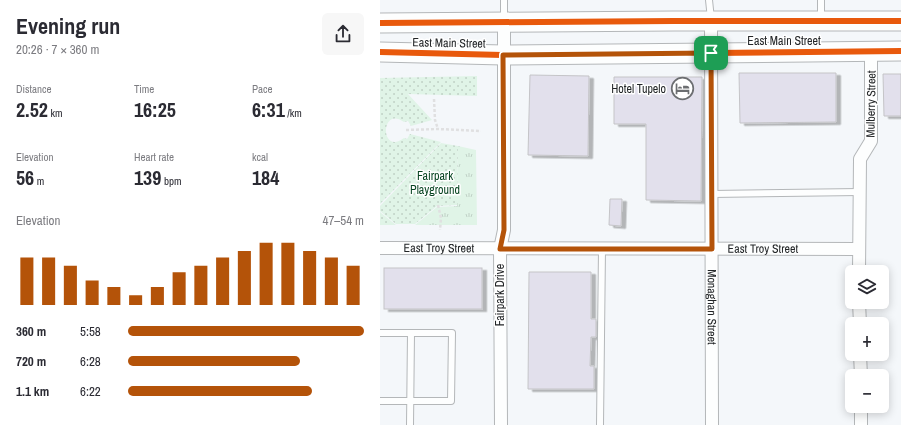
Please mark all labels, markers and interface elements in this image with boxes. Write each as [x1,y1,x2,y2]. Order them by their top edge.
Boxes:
text: Evening run [16,11,120,41]
button: share [322,13,364,55]
street label: East Main Street [747,33,821,49]
street label: East Main Street [412,34,486,52]
pin [694,36,728,70]
text: 20:26 · 7 × 360 m [16,41,99,58]
icon: arrive [700,42,722,64]
street label: Mulberry Street [862,70,880,138]
hotel icon: Hotel Tupelo [669,76,695,102]
place label: Hotel Tupelo [611,81,666,97]
text: Distance [16,82,52,96]
text: Time [134,82,154,96]
text: Pace [252,82,273,96]
text: 2.52 [16,96,48,123]
text: 16:25 [134,96,176,123]
text: 6:31 [252,96,285,123]
text: km [48,106,62,120]
text: /km [285,106,302,120]
text: Elevation [16,150,54,164]
text: Heart rate [134,150,174,164]
text: kcal [252,150,268,164]
text: 56 [16,164,34,191]
text: 139 [134,164,161,191]
text: 184 [252,164,279,191]
park label: Fairpark Playground [410,168,460,198]
text: m [34,174,44,188]
text: bpm [161,174,181,188]
text: Elevation [16,212,60,229]
text: 47–54 m [323,212,364,229]
street label: East Troy Street [404,240,475,256]
street label: East Troy Street [728,241,799,257]
street label: Fairpark Drive [492,264,508,326]
map controls [845,265,889,413]
button: layers [845,265,889,309]
street label: Monaghan Street [704,269,720,345]
button: + [845,317,889,361]
text: 360 m [16,323,46,340]
text: 5:58 [80,323,101,340]
text: 720 m [16,353,46,370]
text: 6:28 [80,353,101,370]
button: − [845,369,889,413]
text: 1.1 km [16,383,49,400]
text: 6:22 [80,383,101,400]

